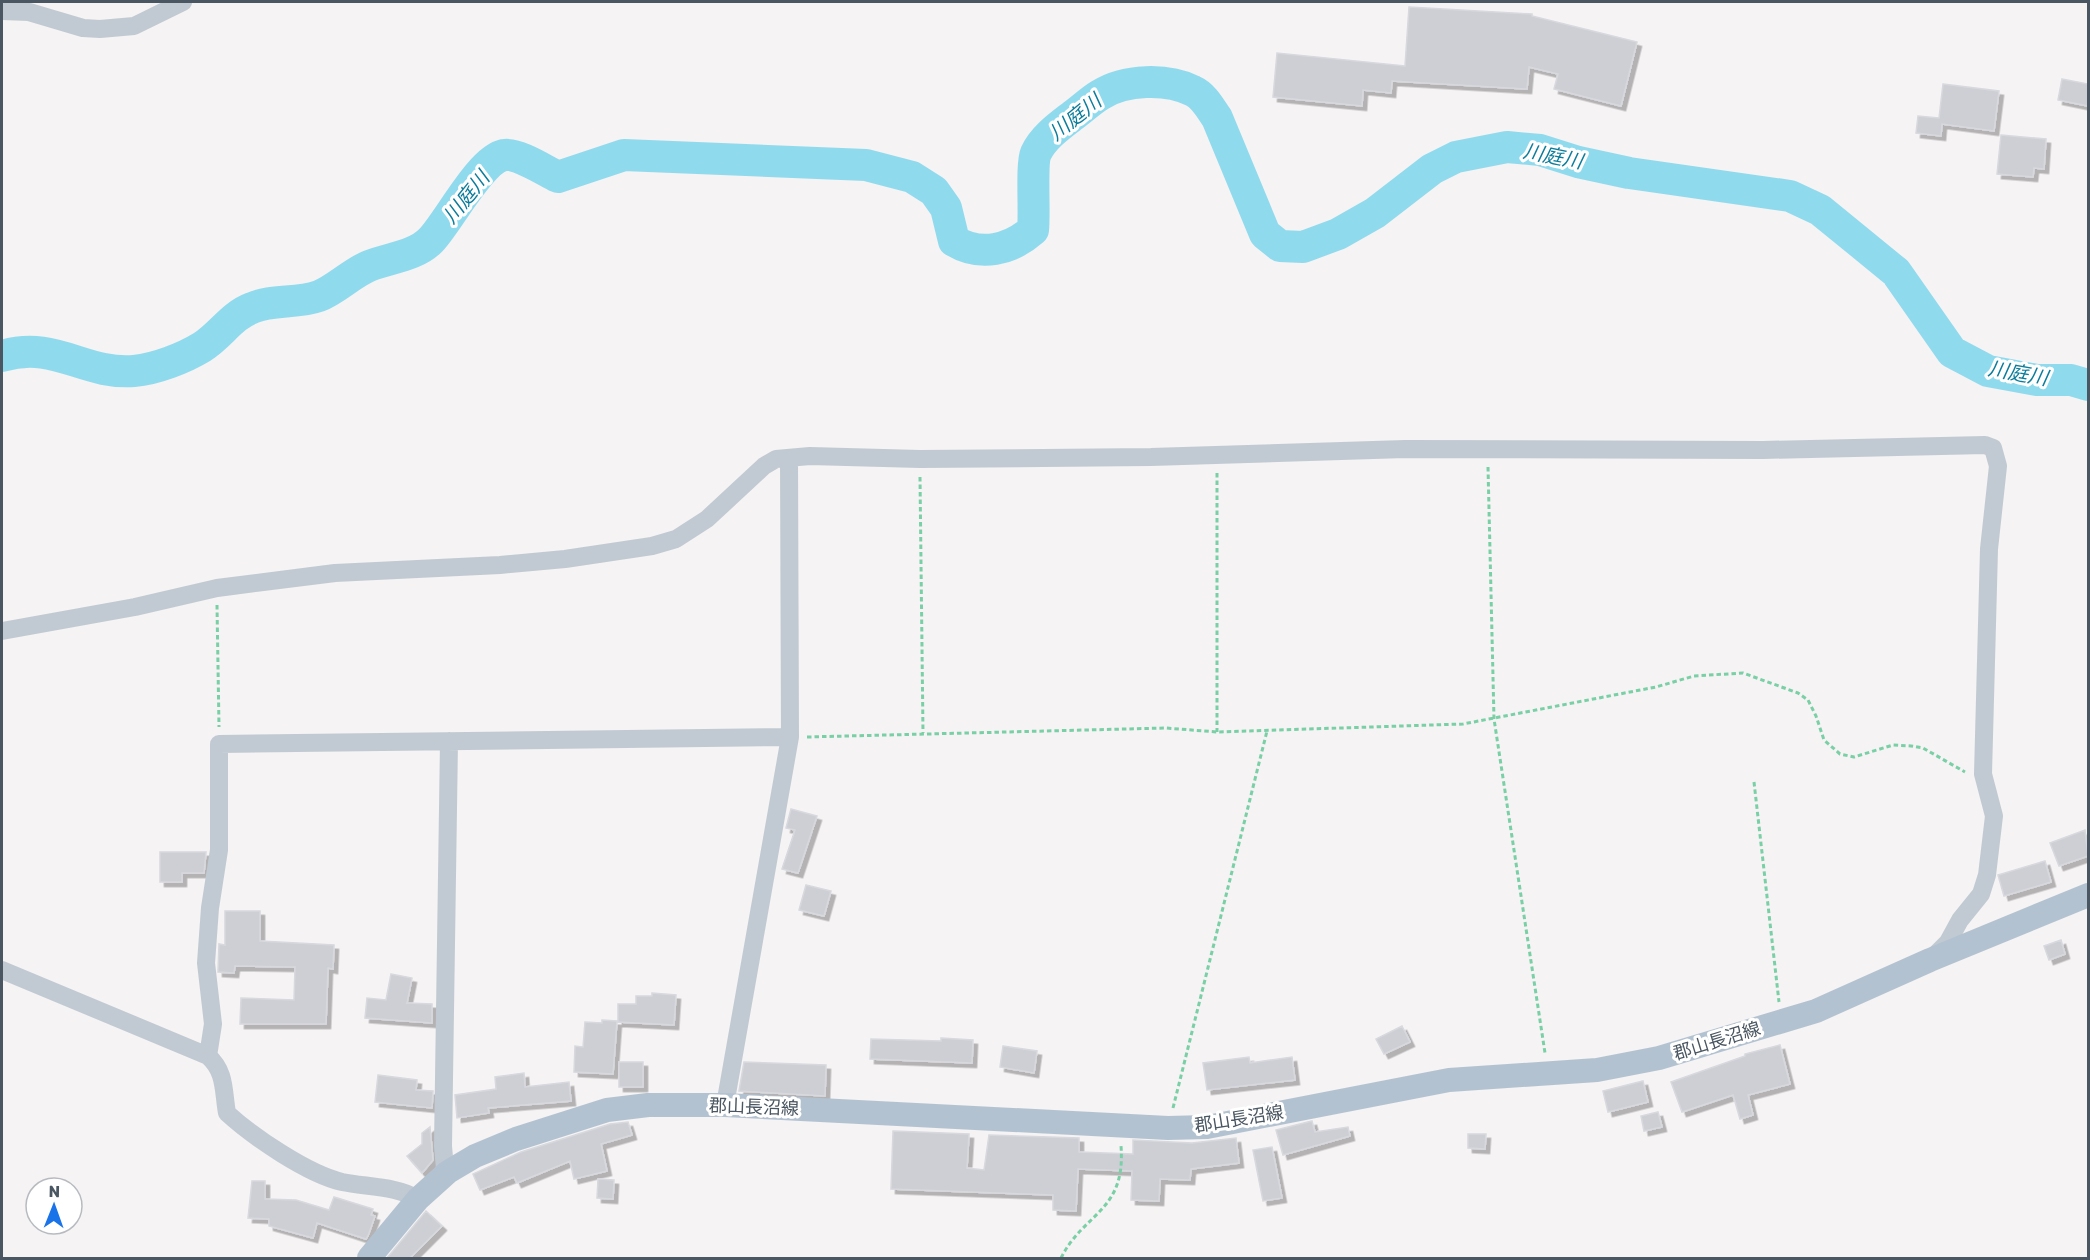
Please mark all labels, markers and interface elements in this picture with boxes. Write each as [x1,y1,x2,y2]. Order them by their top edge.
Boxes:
water label: 川庭川 [1044,88,1107,145]
water label: 川庭川 [1521,138,1587,174]
water label: 川庭川 [438,165,495,228]
water label: 川庭川 [1986,356,2052,390]
street label: 郡山長沼線 [1671,1017,1763,1065]
street label: 郡山長沼線 [709,1094,799,1120]
street label: 郡山長沼線 [1193,1101,1285,1137]
north arrow [24,1176,84,1236]
text: N [48,1182,60,1201]

